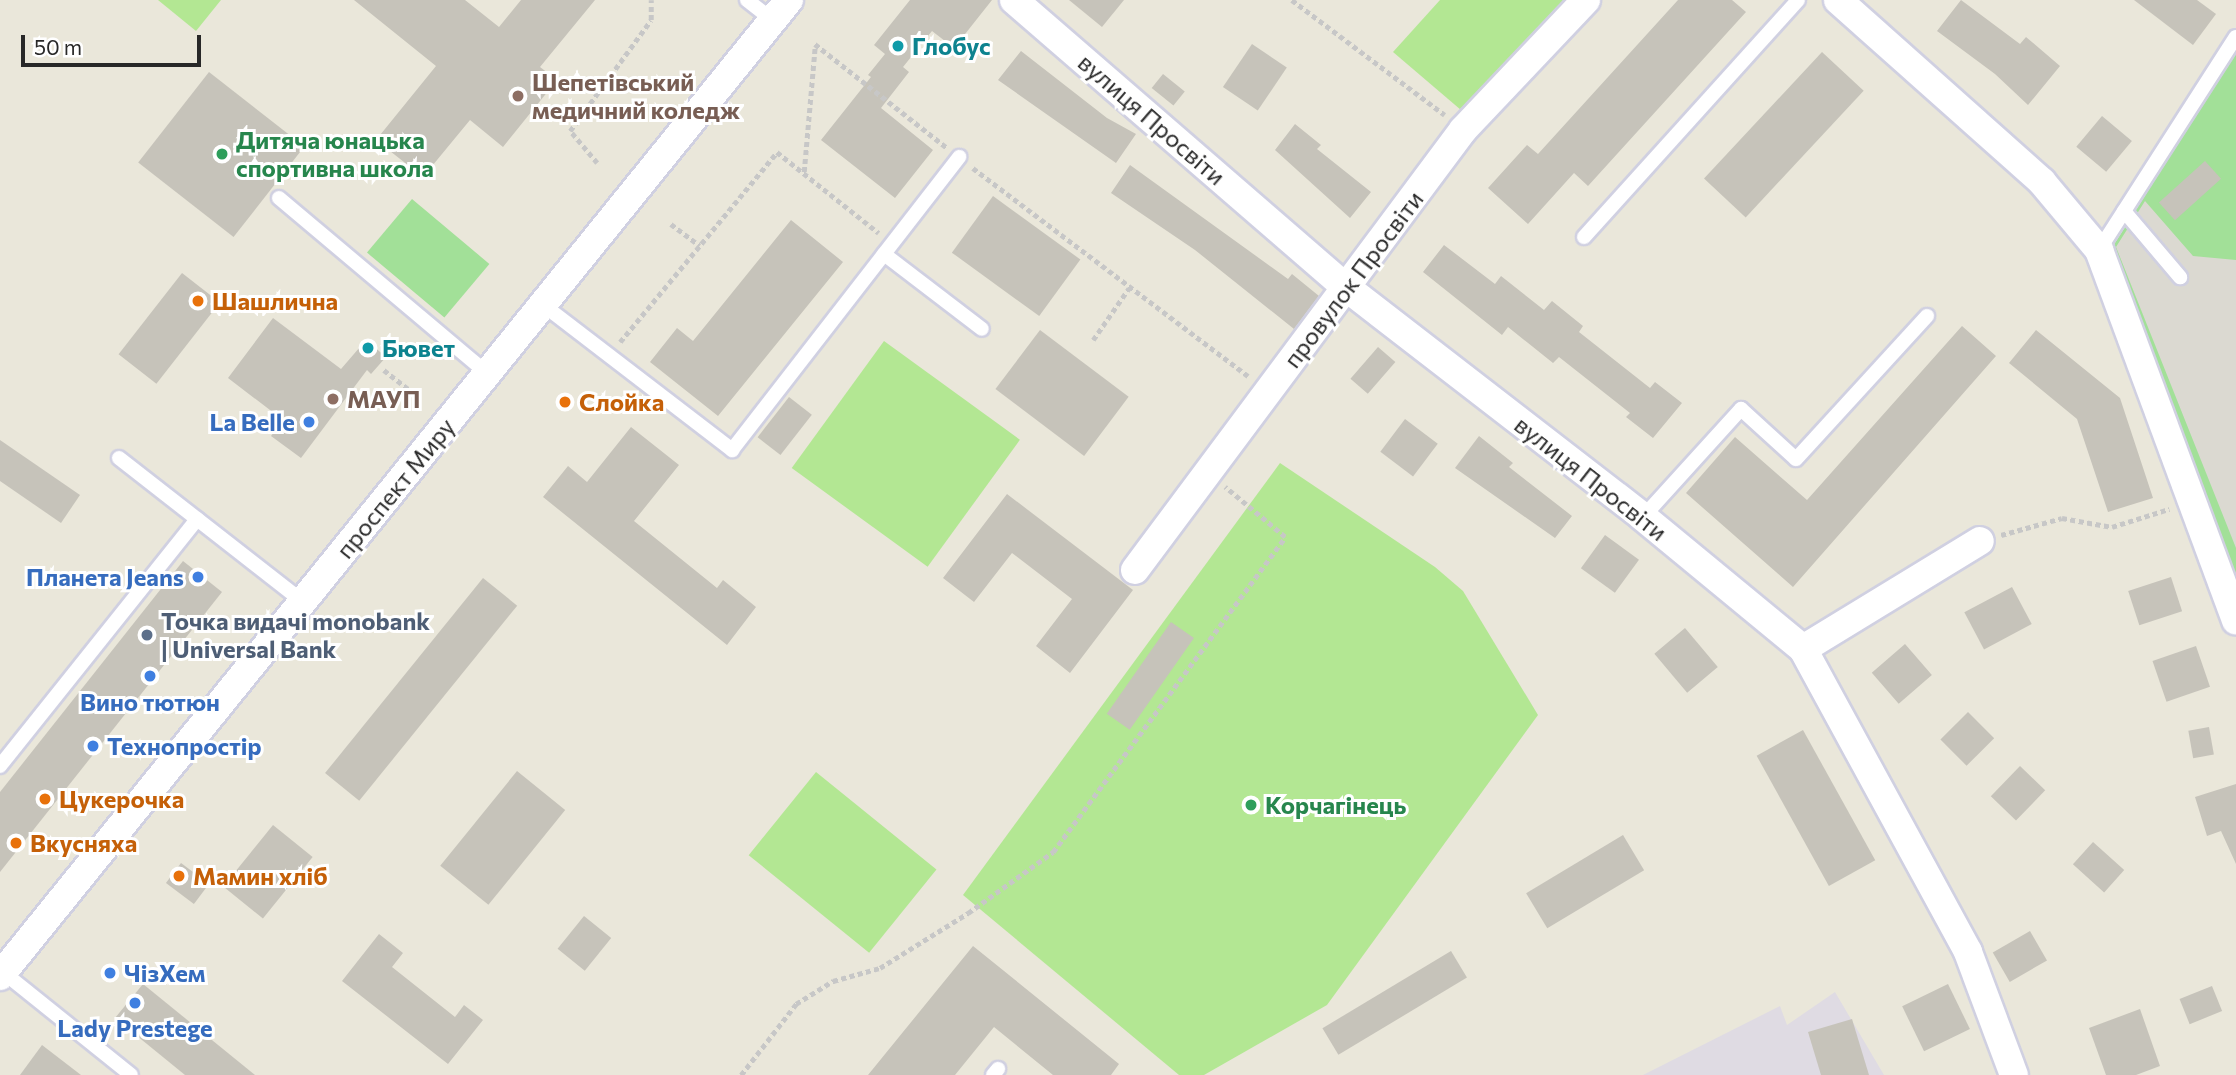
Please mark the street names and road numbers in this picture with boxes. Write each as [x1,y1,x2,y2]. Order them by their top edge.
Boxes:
street label: вулиця Просвіти [1073,47,1231,191]
street label: провулок Просвіти [1277,185,1429,373]
street label: вулиця Просвіти [1509,410,1673,546]
street label: проспект Миру [330,412,460,564]

